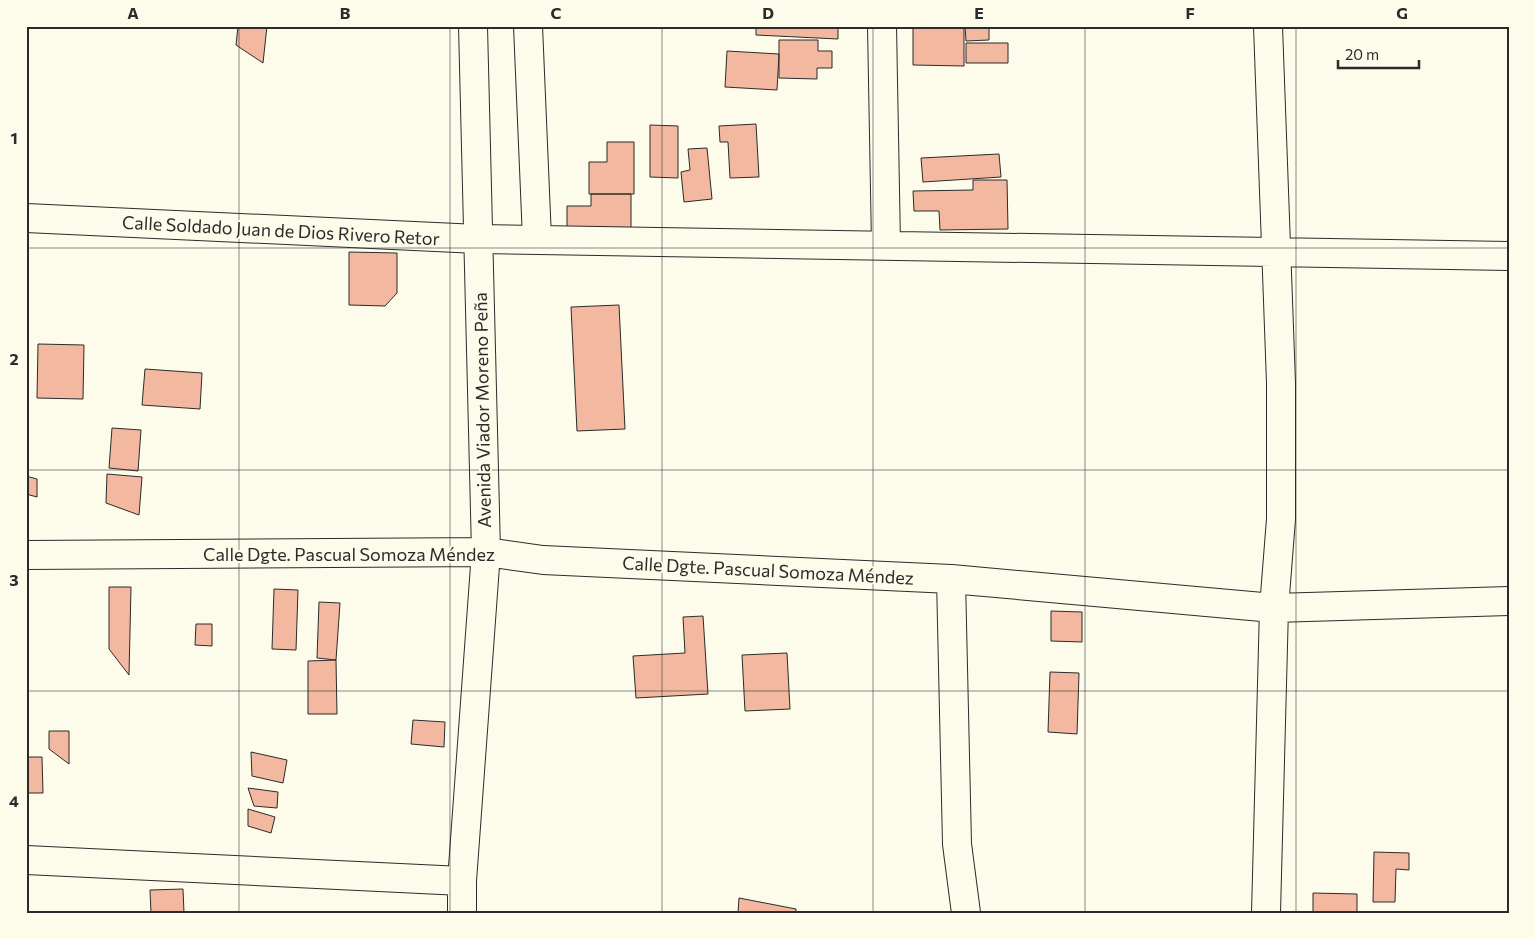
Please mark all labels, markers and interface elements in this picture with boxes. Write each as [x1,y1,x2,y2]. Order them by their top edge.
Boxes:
text: A [127,3,139,22]
text: B [340,3,351,22]
text: C [551,3,562,22]
text: D [762,3,774,22]
text: E [974,3,984,22]
text: F [1185,3,1195,22]
text: G [1396,3,1408,22]
scale bar [1338,38,1419,70]
text: 20 m [1345,45,1379,63]
text: 1 [10,128,18,147]
street label: Calle Soldado Juan de Dios Rivero Retor [122,211,440,249]
street label: Avenida Viador Moreno Peña [469,292,495,528]
text: 2 [9,349,19,368]
street label: Calle Dgte. Pascual Somoza Méndez [203,543,495,565]
street label: Calle Dgte. Pascual Somoza Méndez [622,551,914,589]
text: 3 [9,570,19,589]
text: 4 [9,791,19,810]

